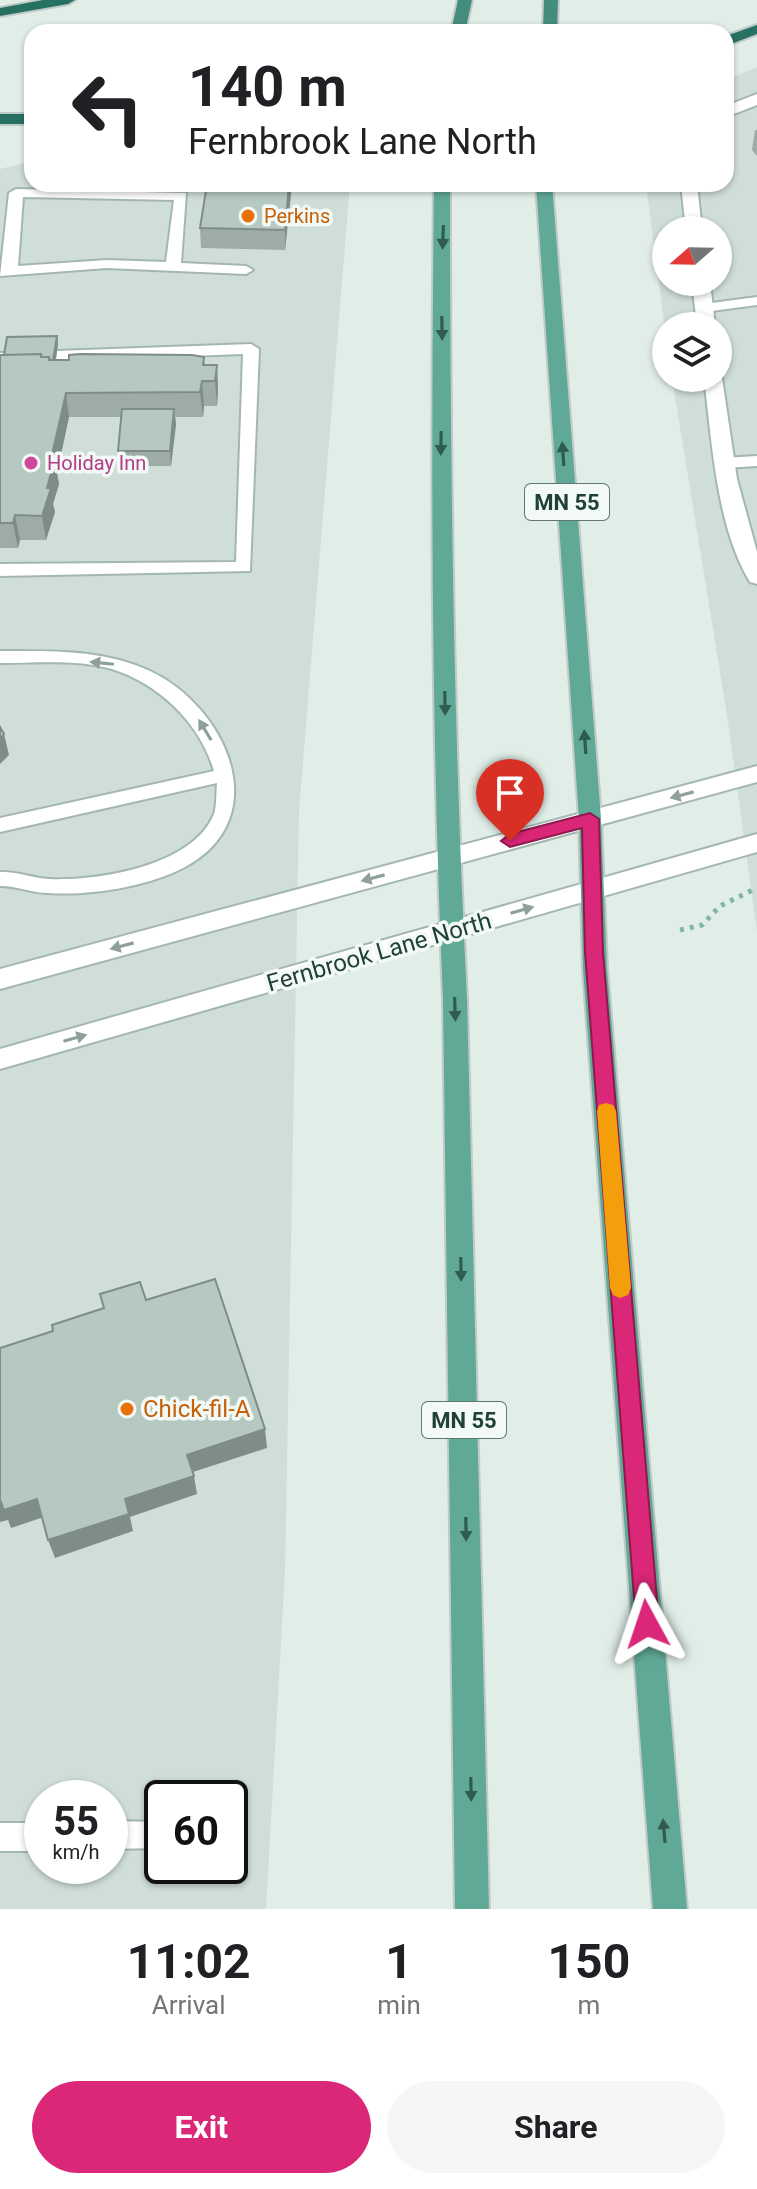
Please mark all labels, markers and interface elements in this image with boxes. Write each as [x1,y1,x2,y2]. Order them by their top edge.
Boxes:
text: 140 m [188,54,347,120]
icon: left [56,56,160,160]
text: Fernbrook Lane North [188,121,537,163]
place label: Perkins [264,204,330,228]
marker: Perkins [239,207,257,225]
north arrow [652,216,732,296]
map controls [652,216,732,392]
one-way arrow [437,225,450,250]
button: layers [652,312,732,392]
one-way arrow [435,316,448,341]
one-way arrow [435,431,447,456]
one-way arrow [556,441,569,466]
place label: Holiday Inn [47,451,146,475]
marker: Holiday Inn [22,454,40,472]
road number: MN 55 [525,484,609,520]
one-way arrow [89,656,114,669]
one-way arrow [439,691,451,716]
one-way arrow [199,719,213,741]
one-way arrow [578,729,591,754]
pin [476,759,544,841]
icon: arrive [488,771,532,815]
one-way arrow [669,789,694,801]
one-way arrow [361,872,386,884]
one-way arrow [510,903,534,916]
street label: Fernbrook Lane North [263,906,495,998]
one-way arrow [110,940,134,953]
one-way arrow [449,997,461,1022]
one-way arrow [64,1031,88,1044]
one-way arrow [455,1257,467,1282]
place label: Chick-fil-A [143,1395,251,1423]
marker: Chick-fil-A [118,1400,136,1418]
road number: MN 55 [422,1402,506,1438]
one-way arrow [460,1517,472,1542]
position arrow [605,1582,689,1666]
one-way arrow [464,1777,477,1802]
speed limit sign: 60 [144,1780,248,1884]
text: 55 [53,1798,99,1845]
one-way arrow [657,1818,670,1843]
text: km/h [53,1840,99,1864]
text: 11:02 [127,1933,250,1990]
text: 1 [385,1933,413,1990]
text: 150 [548,1933,630,1990]
text: Arrival [152,1990,226,2020]
text: min [377,1990,421,2020]
text: m [577,1990,600,2020]
button: Exit [32,2081,371,2173]
button: Share [387,2081,725,2173]

